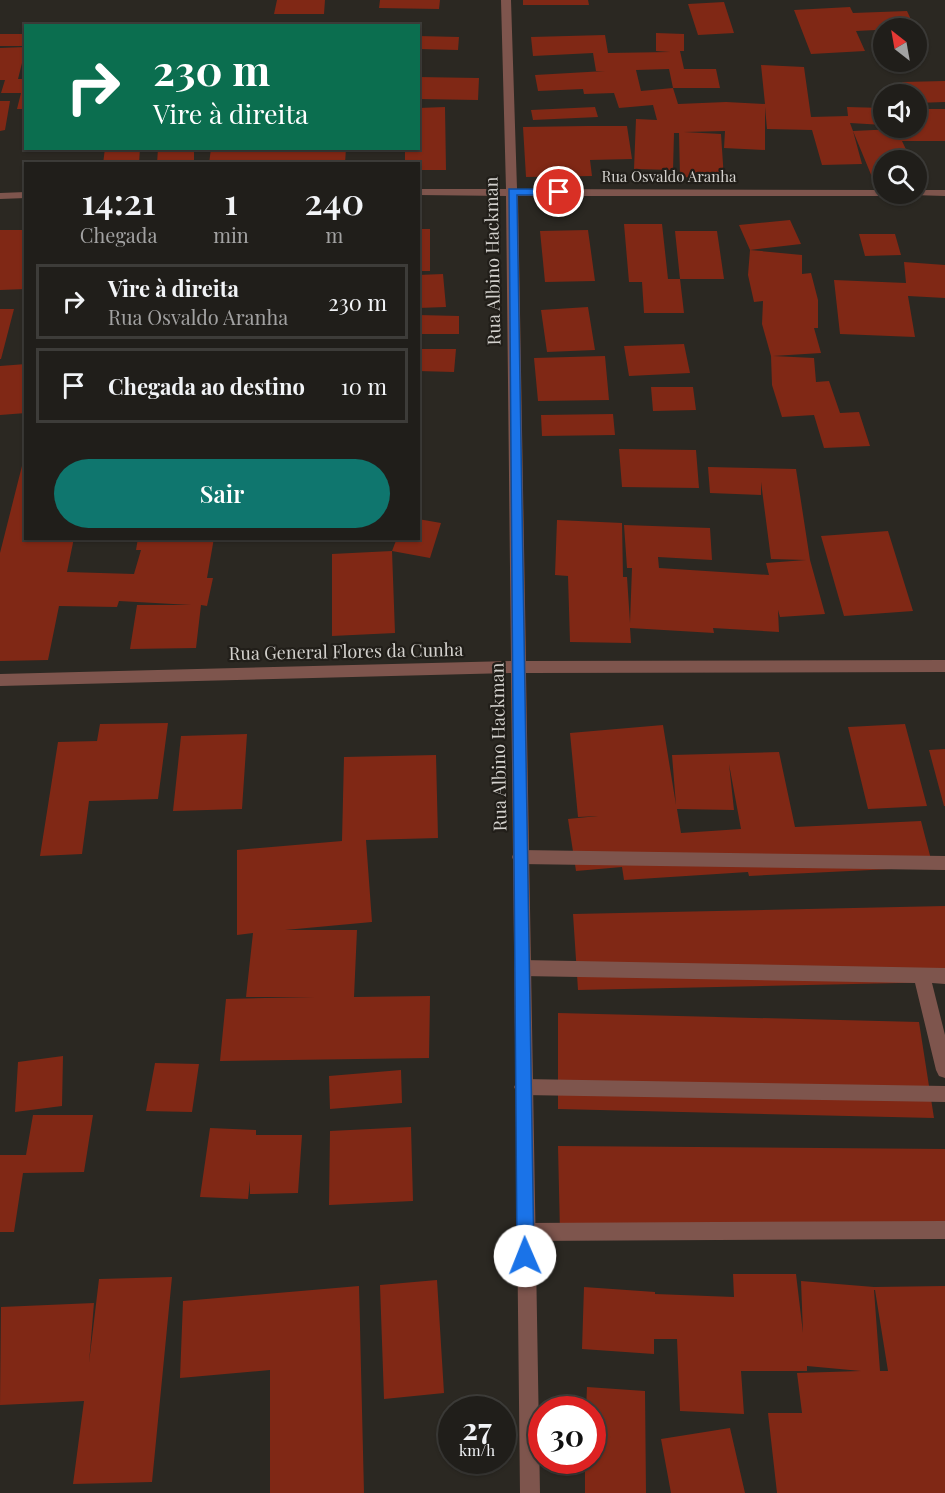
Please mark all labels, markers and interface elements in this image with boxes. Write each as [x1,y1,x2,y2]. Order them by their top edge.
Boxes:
north arrow [873,18,927,72]
map controls [873,18,927,204]
text: 230 m [153,41,270,97]
icon: right [54,48,132,126]
button: sound [873,84,927,138]
text: Vire à direita [153,95,309,131]
button: search [873,150,927,204]
pin [533,166,584,217]
street label: Rua Osvaldo Aranha [601,166,737,186]
icon: arrive [542,175,575,208]
text: 14:21 [81,176,156,224]
text: 1 [224,176,238,224]
text: 240 [305,176,364,224]
street label: Rua Albino Hackman [479,176,505,346]
text: Chegada [80,221,157,248]
text: min [213,221,249,248]
text: m [325,221,343,248]
text: Vire à direita [108,273,239,303]
icon: right [57,285,90,318]
text: 230 m [328,287,387,317]
text: Rua Osvaldo Aranha [108,303,288,330]
icon: arrive [57,369,90,402]
text: Chegada ao destino [108,371,305,401]
text: 10 m [341,371,387,401]
button: Sair [54,459,390,528]
street label: Rua General Flores da Cunha [228,637,464,665]
street label: Rua Albino Hackman [485,662,511,832]
position arrow [493,1224,557,1288]
speed limit sign: 30 [528,1396,606,1474]
text: 27 [462,1408,492,1448]
text: km/h [459,1440,495,1460]

